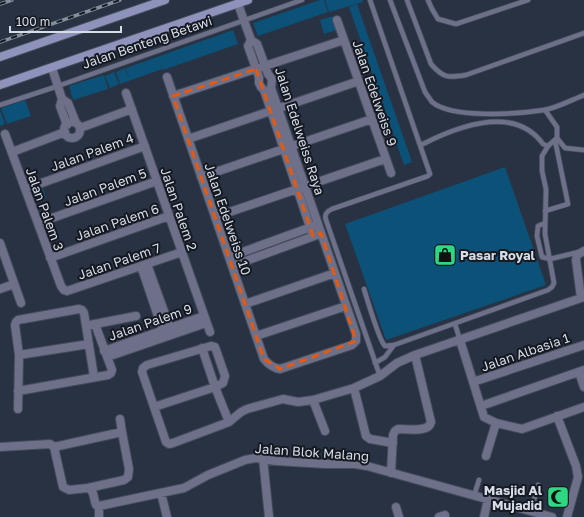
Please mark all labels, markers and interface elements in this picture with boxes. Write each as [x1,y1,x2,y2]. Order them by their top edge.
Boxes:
scale bar [10,8,121,34]
street label: Jalan Benteng Betawi [80,12,214,72]
text: 100 m [16,14,50,29]
street label: Jalan Edelweiss 9 [349,38,401,148]
street label: Jalan Edelweiss Raya [272,65,328,197]
street label: Jalan Palem 4 [48,130,136,174]
street label: Jalan Edelweiss 10 [201,161,255,277]
street label: Jalan Palem 3 [23,165,67,253]
street label: Jalan Palem 5 [61,165,149,209]
street label: Jalan Palem 2 [157,165,201,253]
street label: Jalan Palem 6 [73,200,161,244]
street label: Jalan Palem 7 [76,239,162,283]
shop icon: Pasar Royal [432,242,458,268]
place label: Pasar Royal [460,247,535,263]
street label: Jalan Palem 9 [106,300,194,344]
street label: Jalan Albasia 1 [479,329,571,375]
street label: Jalan Blok Malang [254,440,370,464]
place label: Masjid Al Mujadid [484,482,543,513]
mosque icon: Masjid Al Mujadid [545,484,571,510]

